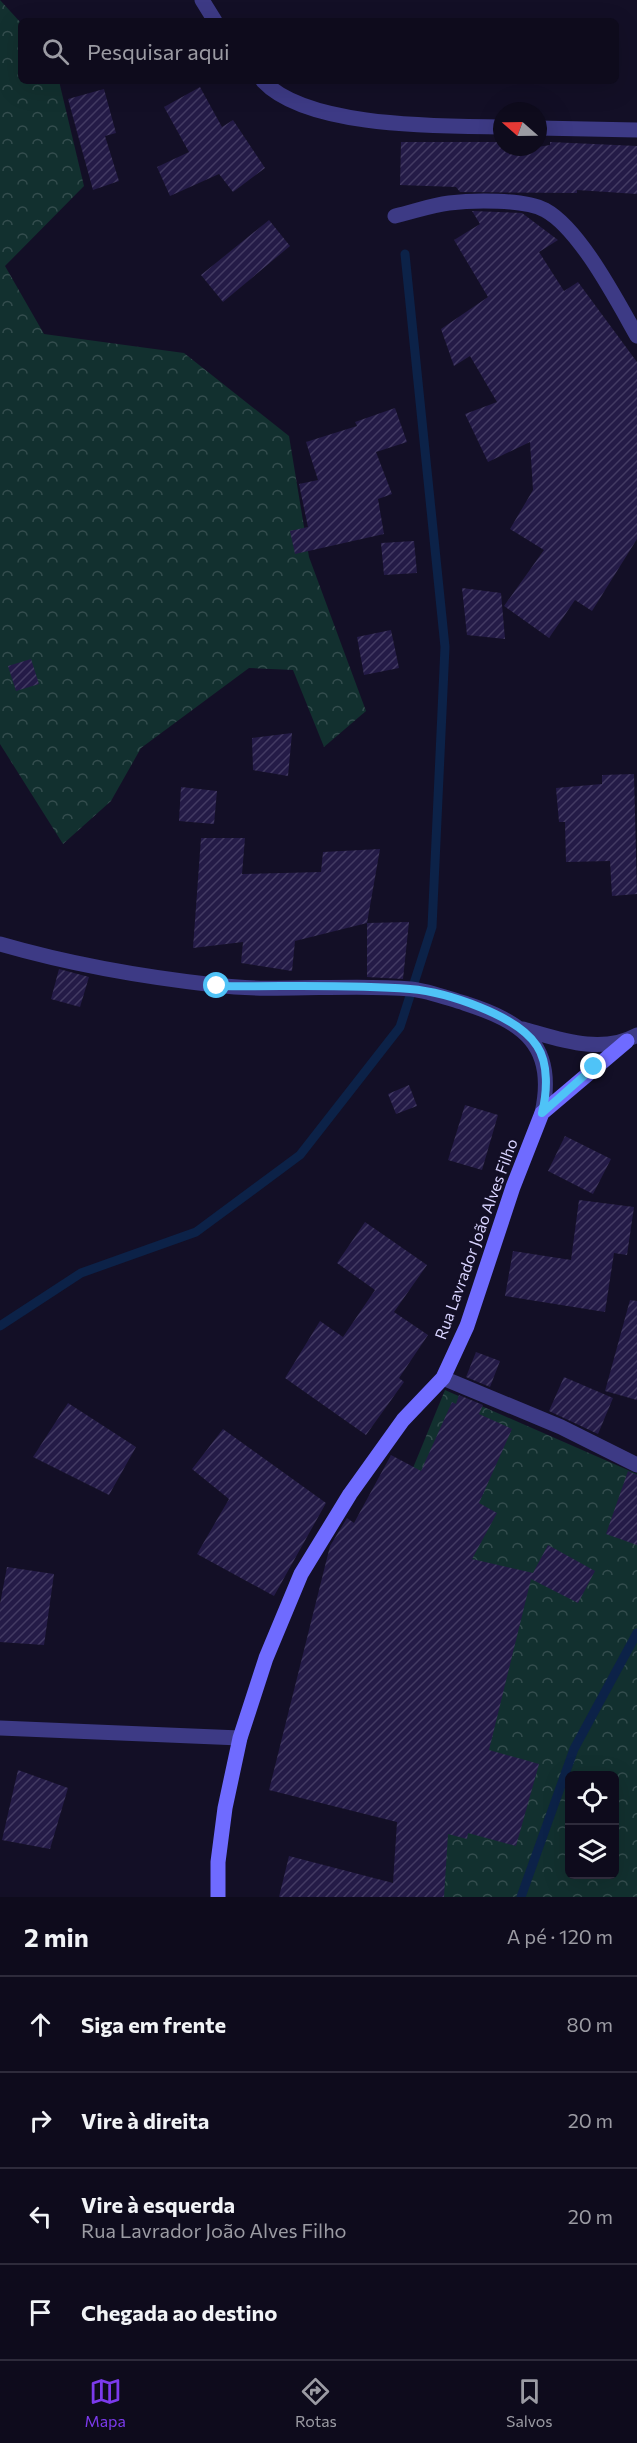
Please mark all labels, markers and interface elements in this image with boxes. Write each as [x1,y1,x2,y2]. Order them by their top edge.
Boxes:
search box [18,18,619,84]
icon: search [39,35,72,68]
text: Pesquisar aqui [87,38,230,65]
north arrow [493,102,547,156]
route start [203,972,229,998]
route end [580,1053,606,1079]
street label: Rua Lavrador João Alves Filho [430,1136,521,1342]
map controls [565,1771,619,1879]
button: locate [565,1771,619,1825]
button: layers [565,1825,619,1879]
text: 2 min [24,1921,89,1952]
text: A pé · 120 m [507,1924,613,1948]
icon: ahead [24,2008,57,2041]
text: Siga em frente [81,2011,226,2038]
text: 80 m [567,2012,613,2036]
icon: right [24,2104,57,2137]
text: Vire à direita [81,2107,209,2134]
text: 20 m [568,2108,613,2132]
text: Vire à esquerda [81,2191,235,2218]
icon: left [24,2200,57,2233]
text: 20 m [568,2204,613,2228]
text: Rua Lavrador João Alves Filho [81,2218,347,2242]
icon: arrive [24,2296,57,2329]
text: Chegada ao destino [81,2299,277,2326]
tab: Mapa [85,2375,126,2430]
tab: Rotas [295,2375,337,2430]
tab: Salvos [506,2375,552,2430]

